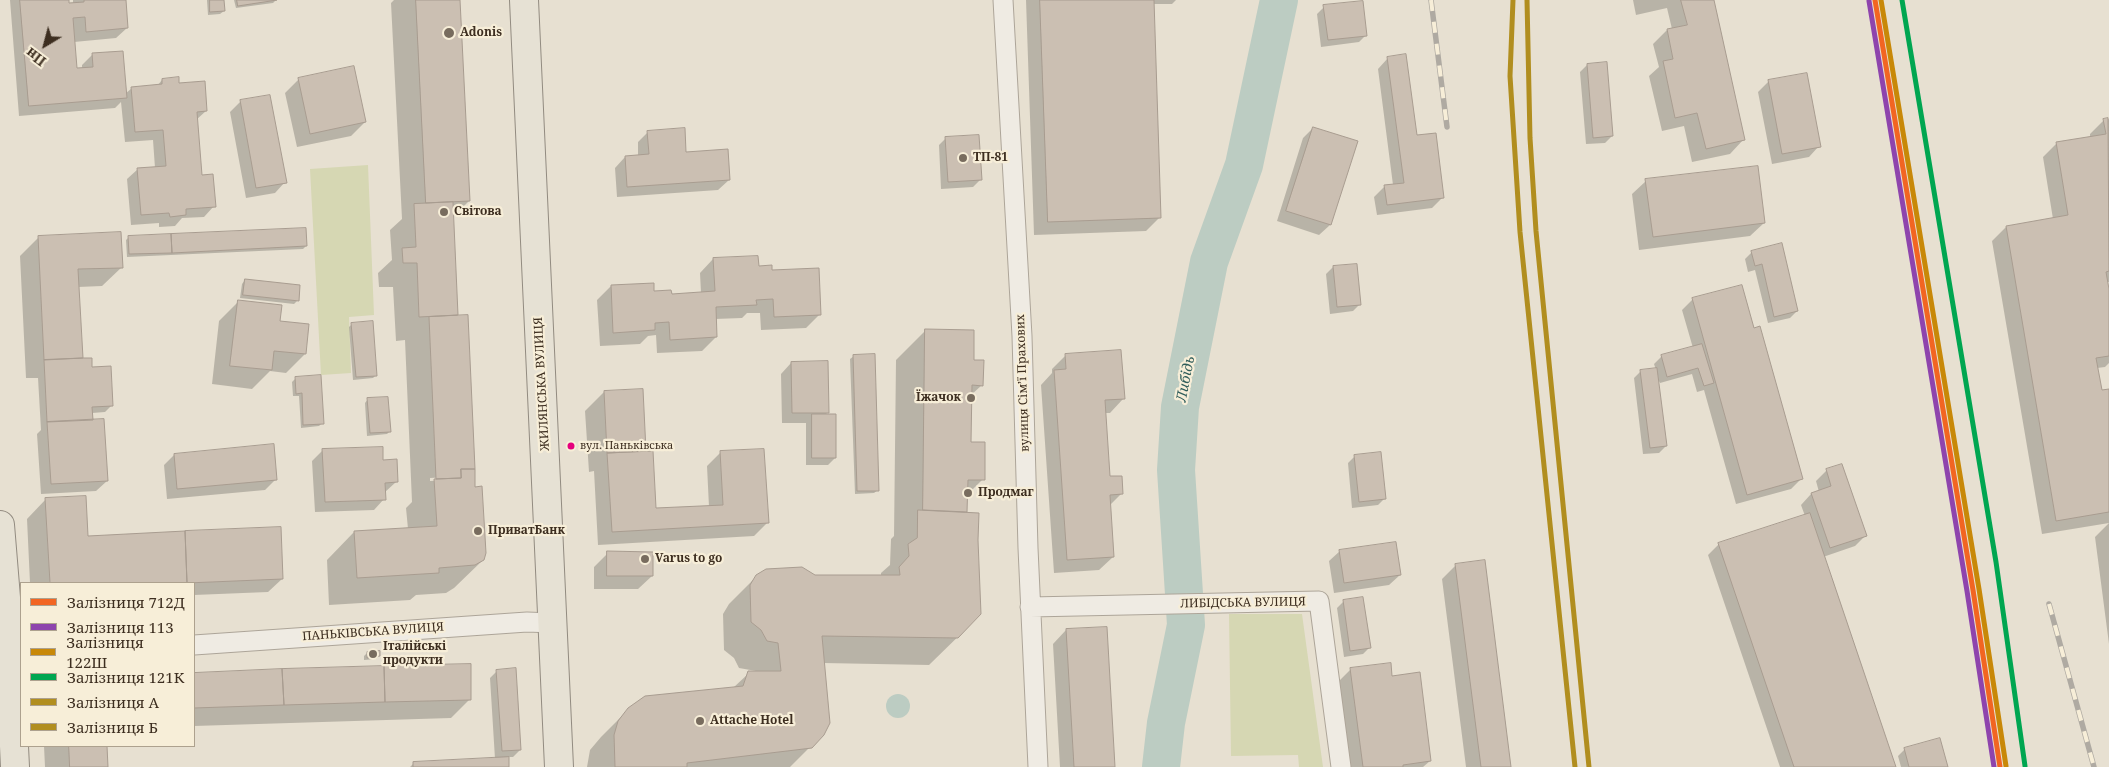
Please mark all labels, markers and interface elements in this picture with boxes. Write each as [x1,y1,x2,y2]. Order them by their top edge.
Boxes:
north arrow [20,20,70,70]
marker: Adonis [442,26,456,40]
place label: Adonis [460,26,502,40]
text: Пн [22,44,50,71]
place label: ТП-81 [973,151,1008,165]
marker: ТП-81 [957,152,969,164]
place label: Світова [454,205,502,219]
marker: Світова [438,206,450,218]
street label: вулиця Сімʼї Прахових [1013,314,1033,452]
street label: ЖИЛЯНСЬКА ВУЛИЦЯ [531,317,553,451]
water label: Либідь [1173,355,1199,403]
place label: Їжачок [916,391,961,405]
marker: Їжачок [965,392,977,404]
place label: вул. Паньківська [580,439,673,453]
marker: вул. Паньківська [566,441,576,451]
place label: Продмаг [978,486,1034,500]
marker: Продмаг [962,487,974,499]
place label: ПриватБанк [488,524,565,538]
marker: ПриватБанк [472,525,484,537]
place label: Varus to go [655,552,722,566]
marker: Varus to go [639,553,651,565]
legend [20,582,195,747]
text: Залізниця 712Д [67,592,185,612]
street label: ЛИБІДСЬКА ВУЛИЦЯ [1180,595,1306,611]
text: Залізниця 113 [67,617,174,637]
street label: ПАНЬКІВСЬКА ВУЛИЦЯ [302,620,444,644]
text: Залізниця 122Ш [66,632,144,672]
place label: Італійські продукти [383,640,446,668]
marker: Італійські продукти [367,648,379,660]
text: Залізниця 121К [67,667,184,687]
text: Залізниця A [67,692,159,712]
place label: Attache Hotel [710,714,793,728]
marker: Attache Hotel [694,715,706,727]
text: Залізниця Б [67,717,158,737]

